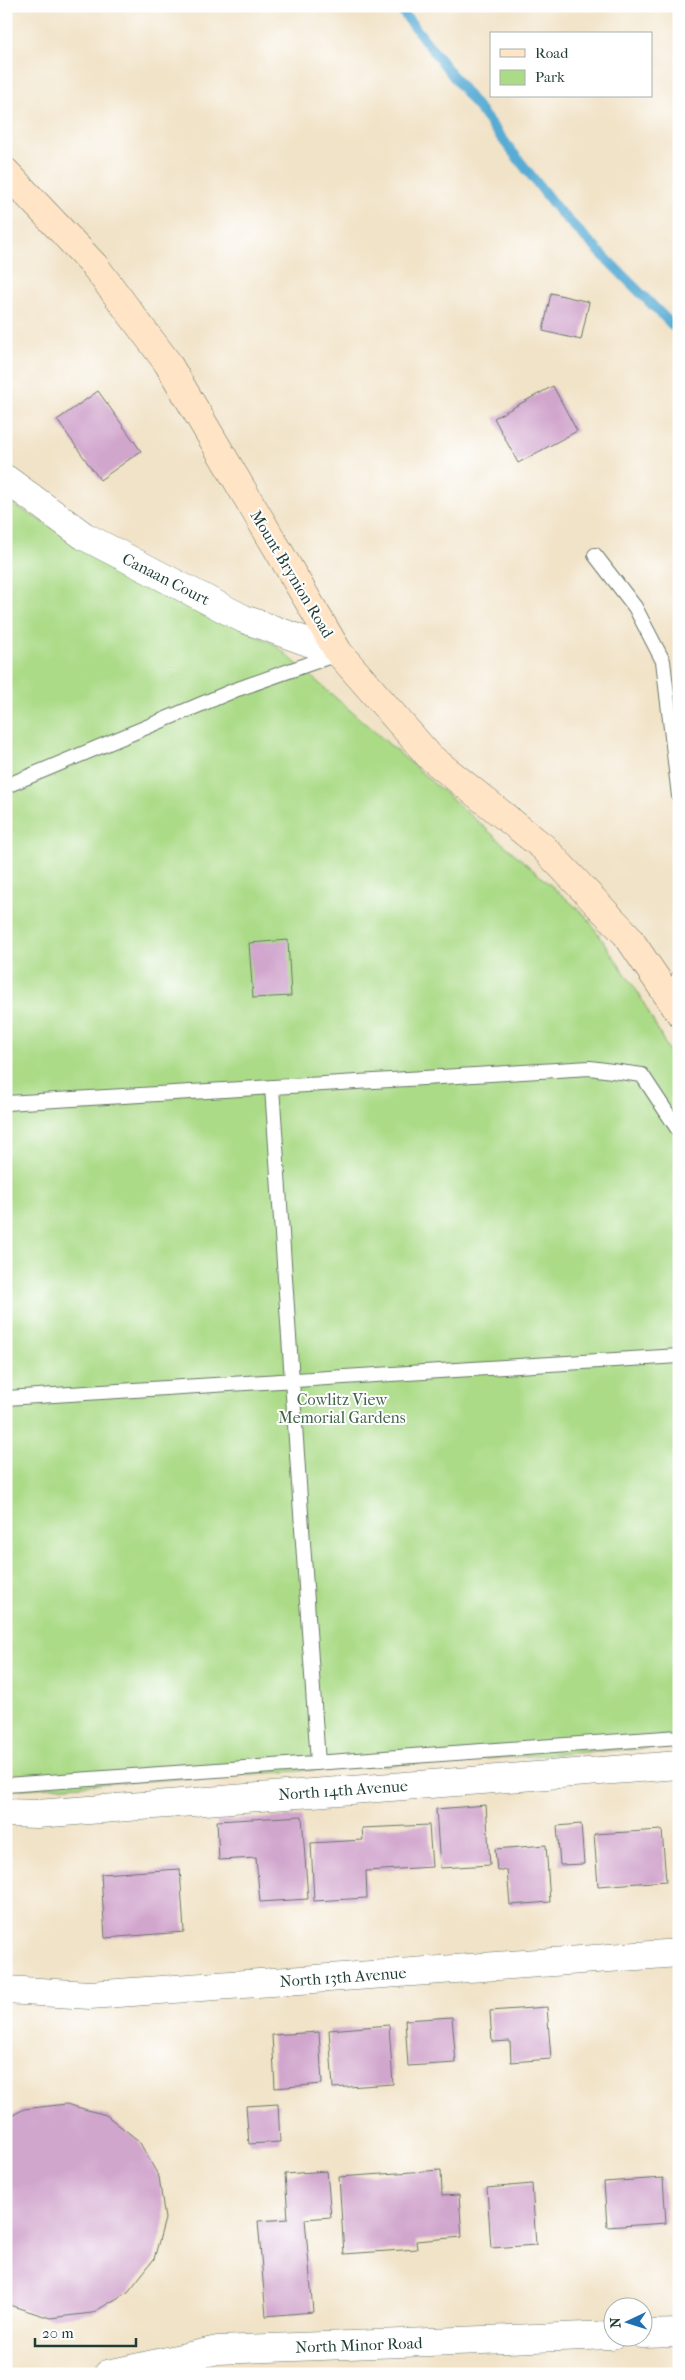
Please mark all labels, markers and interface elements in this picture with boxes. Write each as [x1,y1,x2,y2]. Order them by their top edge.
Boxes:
legend [490,32,652,98]
text: Road [535,44,569,62]
text: Park [535,68,565,86]
street label: Mount Brynion Road [246,507,338,642]
street label: Canaan Court [119,549,213,609]
park label: Cowlitz View Memorial Gardens [278,1390,406,1427]
street label: North 14th Avenue [278,1776,408,1804]
street label: North 13th Avenue [279,1963,407,1991]
north arrow [602,2298,652,2348]
scale bar [35,2315,136,2347]
text: N [607,2317,624,2329]
text: 20 m [42,2324,74,2342]
street label: North Minor Road [295,2333,423,2357]

